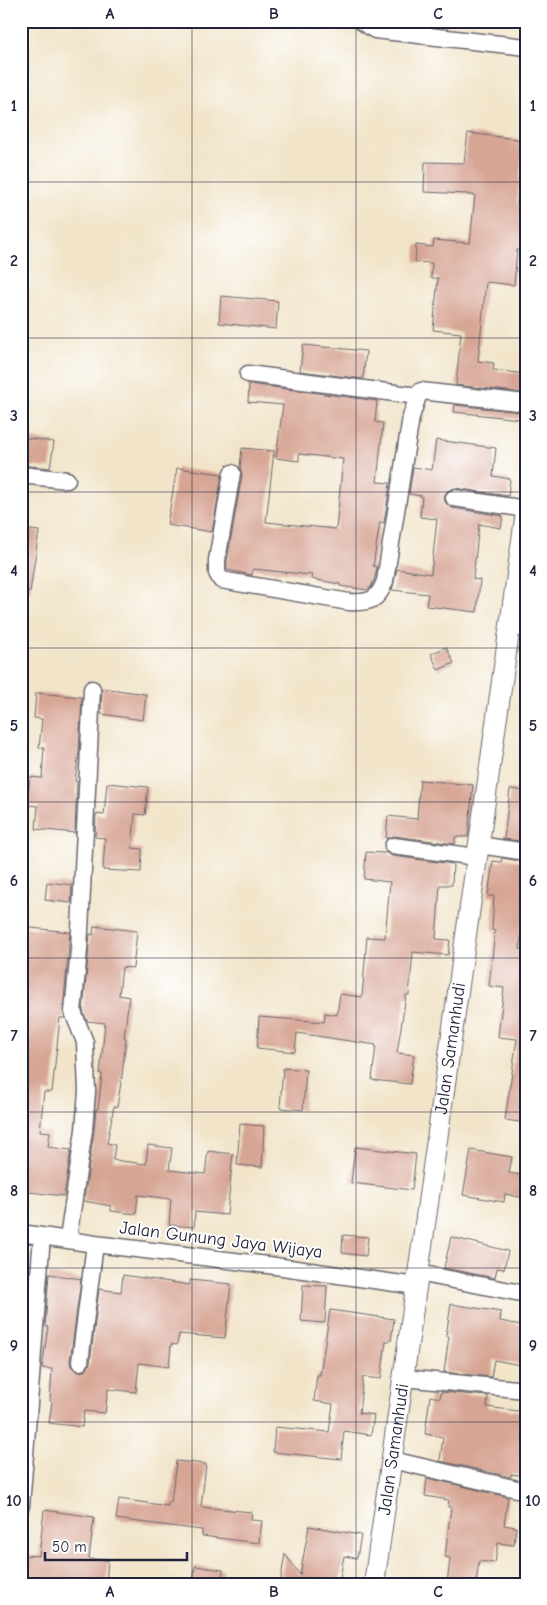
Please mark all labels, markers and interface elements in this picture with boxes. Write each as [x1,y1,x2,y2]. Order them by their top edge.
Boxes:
text: A [106,5,115,23]
text: B [269,5,279,23]
text: C [433,5,443,23]
text: 1 [11,97,17,115]
text: 1 [530,97,536,115]
text: 2 [10,252,18,270]
text: 2 [529,252,537,270]
text: 3 [10,407,18,425]
text: 3 [529,407,537,425]
text: 4 [10,562,18,580]
text: 4 [529,562,537,580]
text: 5 [10,717,18,735]
text: 5 [529,717,537,735]
text: 6 [10,872,18,890]
text: 6 [529,872,537,890]
street label: Jalan Samanhudi [430,981,470,1116]
text: 7 [10,1027,18,1045]
text: 7 [529,1027,537,1045]
text: 8 [10,1182,18,1200]
text: 8 [529,1182,537,1200]
street label: Jalan Gunung Jaya Wijaya [118,1217,324,1263]
text: 9 [10,1337,18,1355]
text: 9 [529,1337,537,1355]
street label: Jalan Samanhudi [373,1382,413,1516]
text: 10 [6,1492,22,1510]
text: 10 [525,1492,541,1510]
scale bar [45,1530,188,1562]
text: 50 m [52,1538,87,1556]
text: A [106,1583,115,1601]
text: B [269,1583,279,1601]
text: C [433,1583,443,1601]

